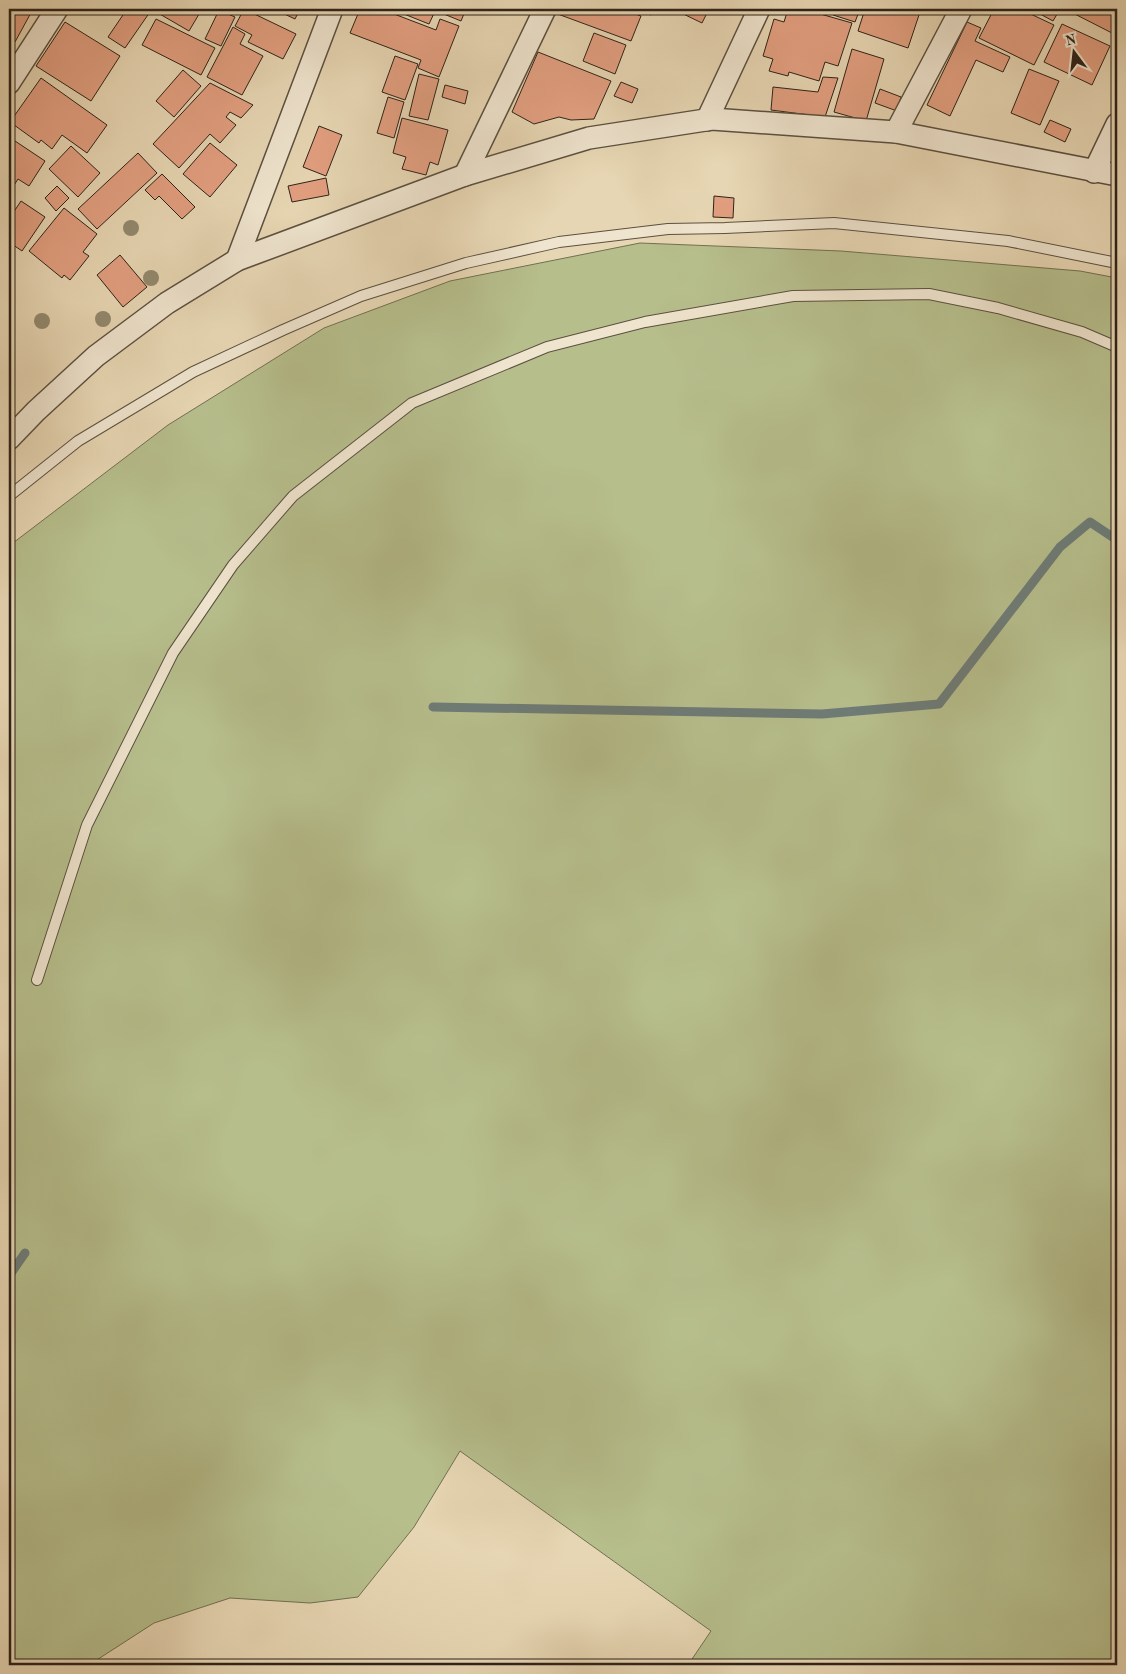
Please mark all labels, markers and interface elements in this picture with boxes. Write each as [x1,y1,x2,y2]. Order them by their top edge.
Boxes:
north arrow [1048,28,1098,78]
text: N [1064,32,1078,49]

